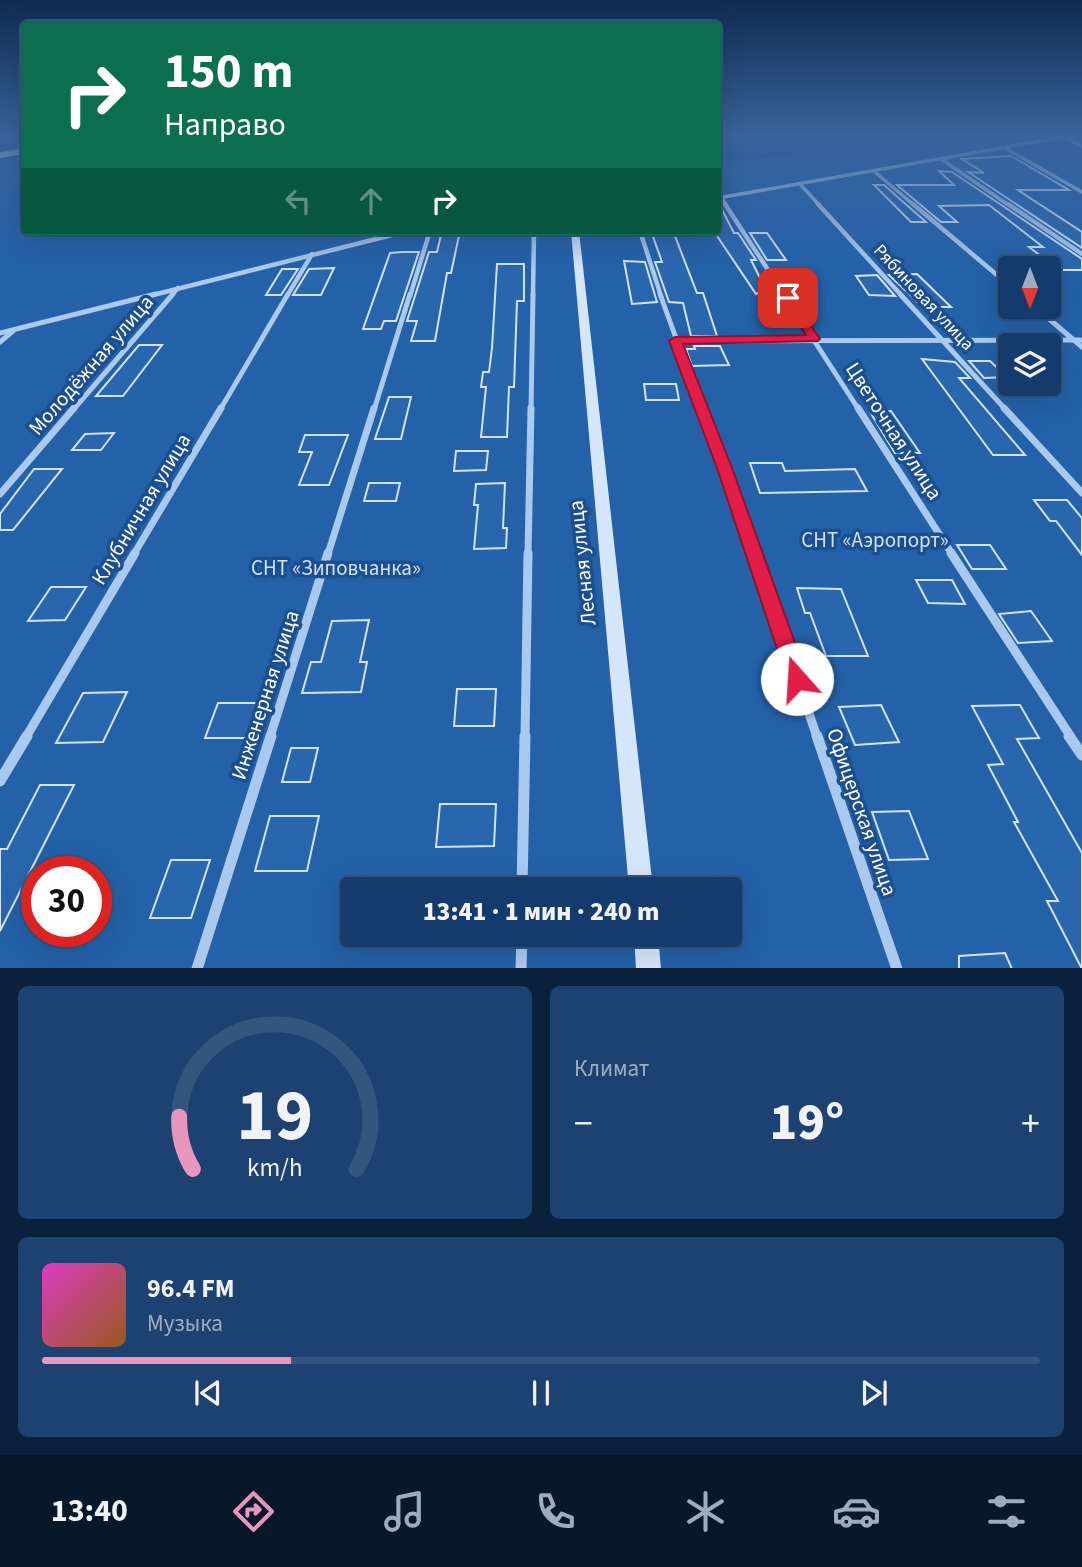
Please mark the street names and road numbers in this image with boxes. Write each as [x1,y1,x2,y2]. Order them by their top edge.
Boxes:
street label: Рябиновая улица [868,239,980,356]
street label: Молодёжная улица [21,288,161,442]
street label: Цветочная улица [838,356,950,506]
street label: Клубничная улица [84,428,198,590]
street label: Лесная улица [561,499,603,627]
street label: Инженерная улица [223,606,307,784]
street label: Офицерская улица [819,724,905,900]

